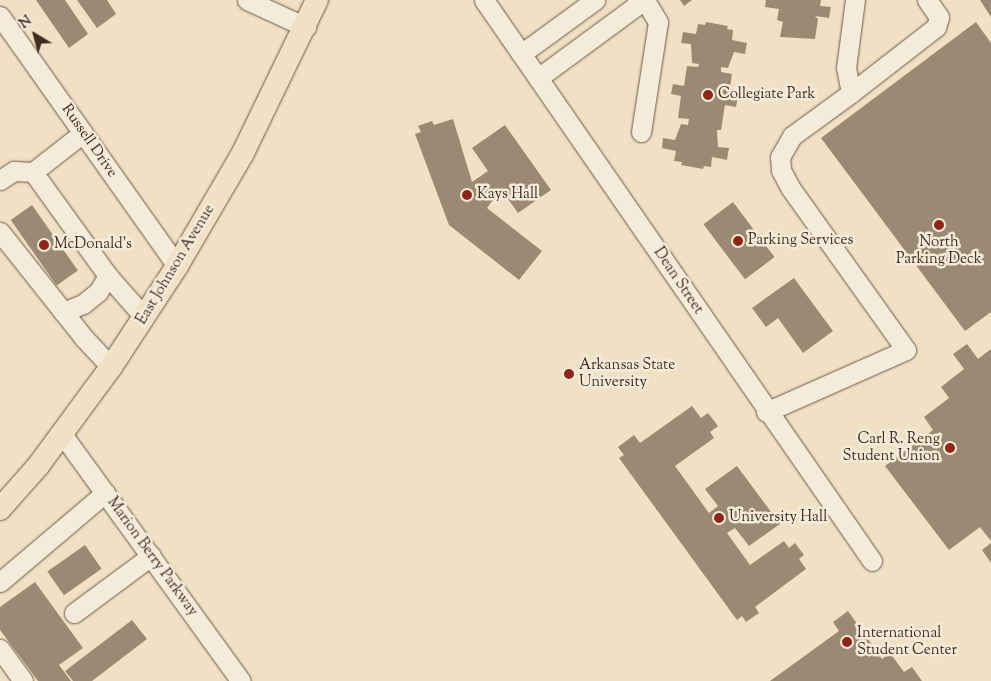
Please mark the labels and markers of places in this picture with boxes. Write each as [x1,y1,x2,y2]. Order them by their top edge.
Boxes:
place label: Collegiate Park [718,86,815,104]
marker: Collegiate Park [702,89,714,101]
place label: Kays Hall [477,186,538,204]
marker: Kays Hall [461,189,473,201]
marker: North Parking Deck [933,219,945,231]
place label: Parking Services [748,232,853,250]
place label: North Parking Deck [896,233,982,268]
marker: Parking Services [732,235,744,247]
place label: McDonald's [54,236,132,254]
marker: McDonald's [38,239,50,251]
place label: Arkansas State University [579,356,675,391]
marker: Arkansas State University [563,368,575,380]
place label: Carl R. Reng Student Union [843,430,940,465]
marker: Carl R. Reng Student Union [944,442,956,454]
place label: University Hall [729,509,827,527]
marker: University Hall [713,512,725,524]
place label: International Student Center [857,624,957,659]
marker: International Student Center [841,636,853,648]

